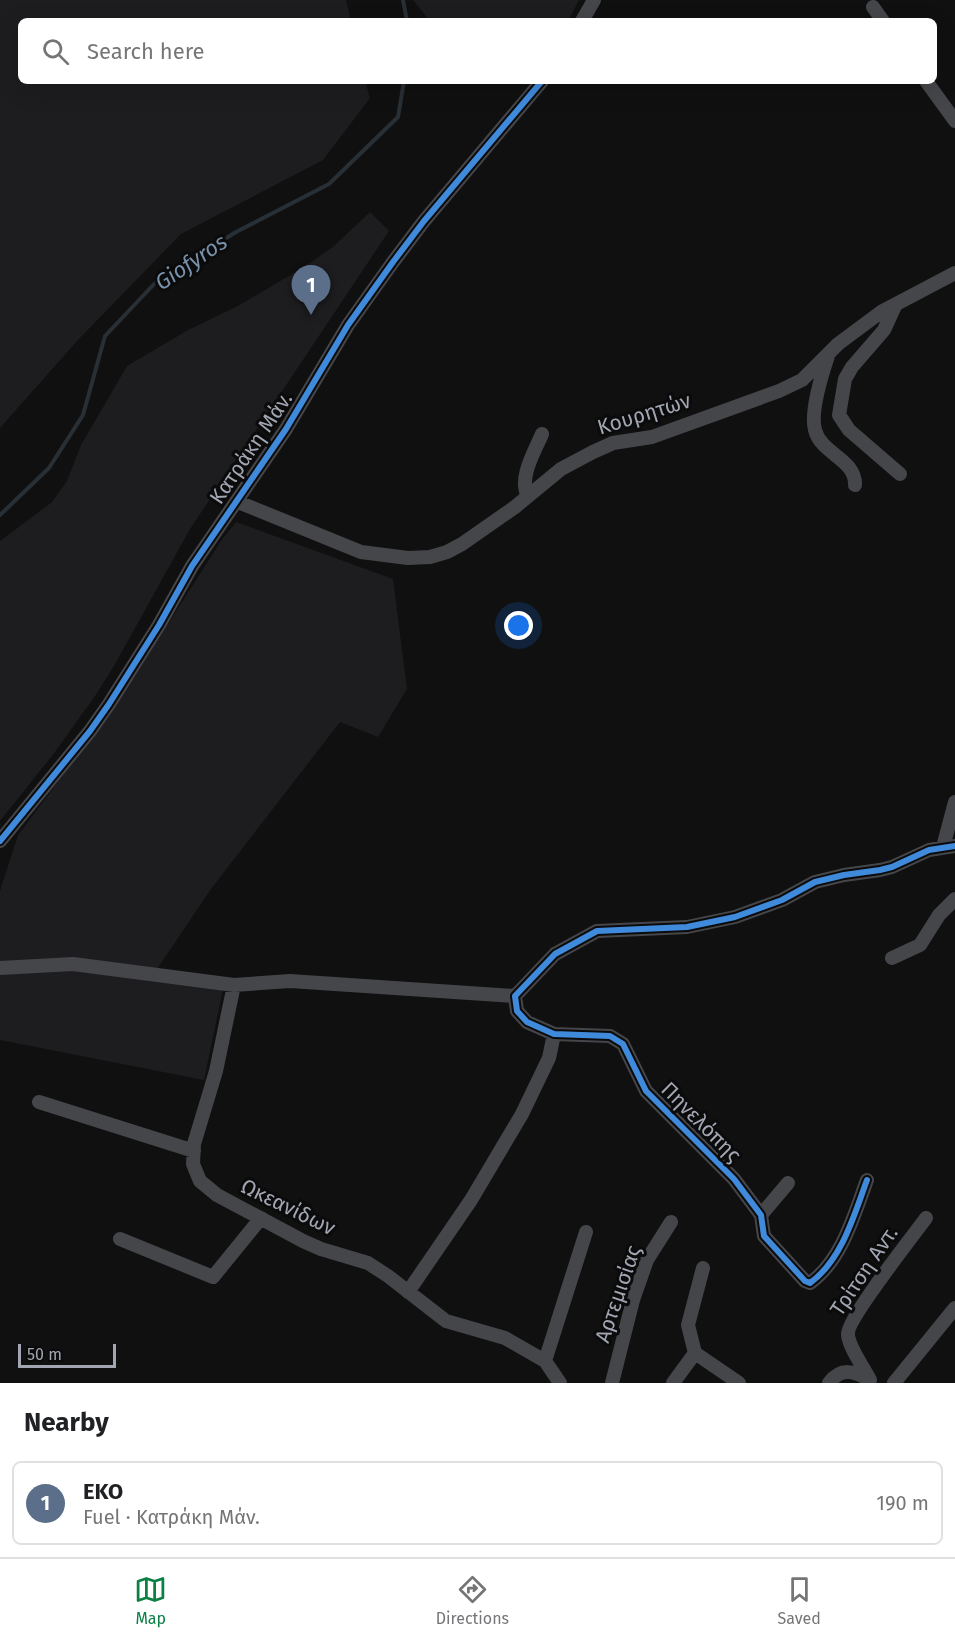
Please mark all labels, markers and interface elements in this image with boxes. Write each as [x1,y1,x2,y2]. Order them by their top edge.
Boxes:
search box [18,18,937,84]
icon: search [39,35,72,68]
text: Search here [87,38,205,65]
water label: Giofyros [150,228,232,296]
pin: 1 [292,266,330,315]
street label: Κατράκη Μάν. [204,387,298,509]
street label: Κουρητών [594,387,694,441]
your location [504,611,533,640]
street label: Πηνελόπης [655,1076,747,1168]
street label: Ωκεανίδων [236,1173,340,1241]
street label: Τρίτση Αντ. [824,1221,904,1321]
street label: Αρτεμισίας [589,1242,647,1346]
scale bar [18,1341,116,1368]
text: 50 m [27,1345,62,1364]
text: Nearby [24,1407,109,1438]
text: EKO [83,1478,123,1505]
text: 1 [41,1491,50,1515]
text: 190 m [876,1491,929,1515]
text: Fuel · Κατράκη Μάν. [83,1505,260,1529]
tab: Map [134,1573,167,1628]
tab: Directions [436,1573,509,1628]
tab: Saved [777,1573,821,1628]

